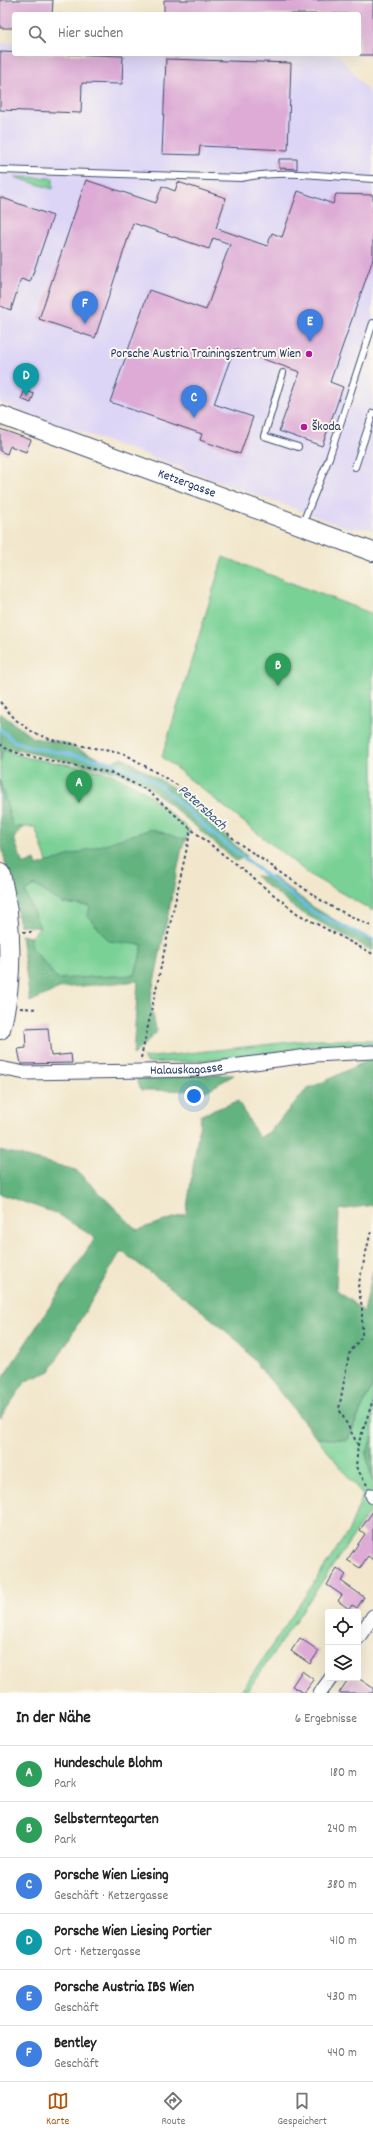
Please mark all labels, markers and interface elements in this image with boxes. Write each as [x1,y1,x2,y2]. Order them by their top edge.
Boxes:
search box [12,12,361,56]
icon: search [26,23,48,45]
text: Hier suchen [58,23,123,45]
pin: F [72,291,98,324]
pin: E [297,309,323,342]
place label: Porsche Austria Trainingszentrum Wien [110,345,301,364]
marker: Porsche Austria Trainingszentrum Wien [304,349,314,359]
pin: D [13,363,39,396]
pin: C [181,385,207,418]
place label: Škoda [312,418,342,437]
marker: Škoda [299,422,309,432]
street label: Ketzergasse [155,464,219,503]
pin: B [265,653,291,686]
pin: A [66,770,92,803]
water label: Petersbach [173,781,231,836]
street label: Halauskagasse [150,1058,224,1080]
your location [184,1086,204,1106]
map controls [325,1609,361,1681]
button: locate [325,1609,361,1645]
button: layers [325,1645,361,1681]
text: In der Nähe [16,1707,91,1731]
text: 6 Ergebnisse [295,1710,357,1729]
text: Hundeschule Blohm [54,1753,163,1775]
text: A [25,1764,33,1783]
text: 180 m [330,1764,357,1783]
text: Park [54,1775,76,1794]
text: Selbsterntegarten [54,1809,159,1831]
text: B [26,1820,32,1839]
text: 240 m [327,1820,357,1839]
text: Park [54,1831,76,1850]
text: Porsche Wien Liesing [54,1865,169,1887]
text: C [26,1876,32,1895]
text: 380 m [327,1876,357,1895]
text: Geschäft · Ketzergasse [54,1887,168,1906]
text: Porsche Wien Liesing Portier [54,1921,212,1943]
text: D [26,1932,32,1951]
text: 410 m [330,1932,357,1951]
text: Ort · Ketzergasse [54,1943,140,1962]
text: Porsche Austria IBS Wien [54,1977,194,1999]
text: E [26,1988,32,2007]
text: 430 m [327,1988,357,2007]
text: Geschäft [54,1999,99,2018]
text: Bentley [54,2033,96,2055]
text: F [26,2044,32,2063]
text: 440 m [327,2044,357,2063]
text: Geschäft [54,2055,99,2074]
tab: Karte [46,2090,69,2130]
tab: Route [161,2090,185,2130]
tab: Gespeichert [278,2090,327,2130]

